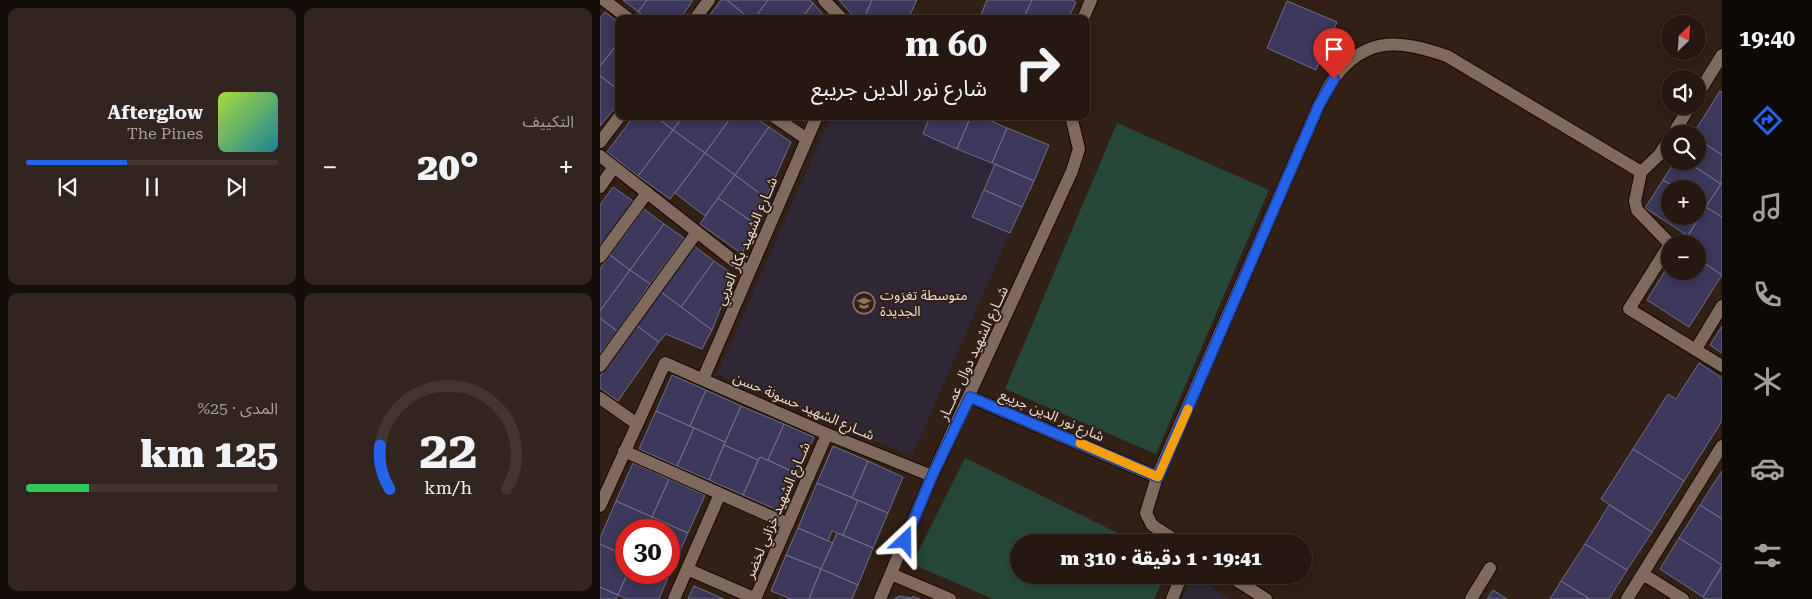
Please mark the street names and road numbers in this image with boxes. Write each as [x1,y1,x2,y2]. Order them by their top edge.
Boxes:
street label: شــارع الشهيد بكار العربي [712,174,783,309]
street label: شــارع الشهيد دوال عمـــار [935,284,1014,425]
street label: شــارع الشهيد حسونة حسن [730,369,877,446]
street label: شارع نور الدين جريبع [996,386,1107,447]
street label: شــارع الشهيد خزاني لخضر [741,439,816,583]

